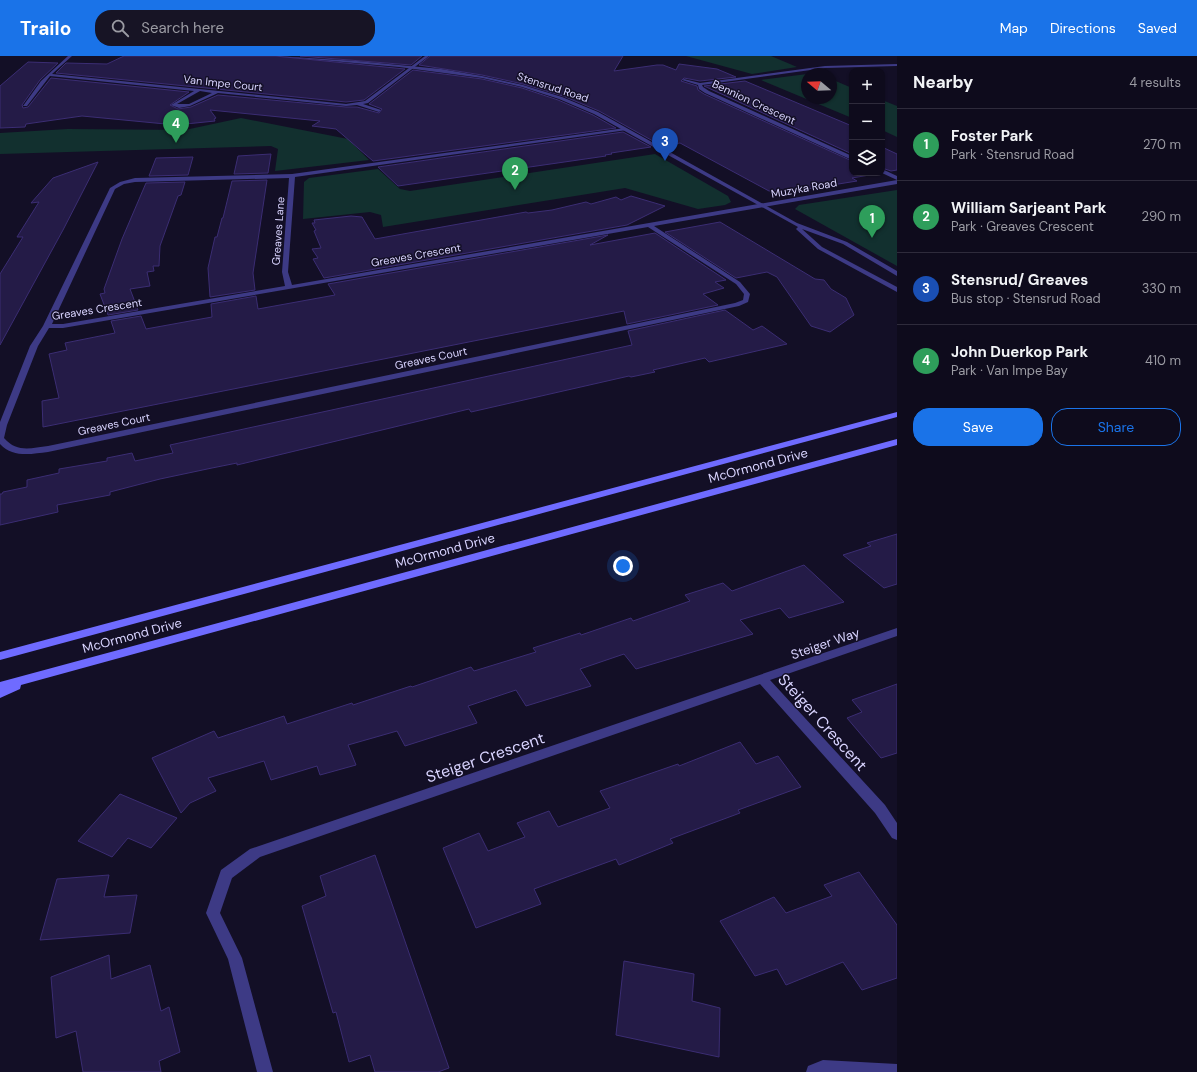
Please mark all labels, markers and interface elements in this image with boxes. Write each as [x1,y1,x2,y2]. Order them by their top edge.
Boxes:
search box [95,10,375,46]
text: Trailo [20,16,71,41]
icon: search [109,17,131,39]
text: Search here [141,18,224,38]
text: Map [1000,19,1028,37]
text: Directions [1050,19,1116,37]
text: Saved [1138,19,1177,37]
north arrow [801,68,837,104]
map controls [849,68,885,176]
button: + [849,68,885,104]
street label: Stensrud Road [515,69,591,105]
text: Nearby [913,71,973,93]
street label: Van Impe Court [183,72,263,94]
text: 4 results [1129,74,1181,91]
street label: Bennion Crescent [710,77,798,127]
button: − [849,104,885,140]
pin: 4 [163,110,189,143]
text: Foster Park [951,126,1033,146]
pin: 3 [652,128,678,161]
text: 1 [924,136,928,153]
text: 270 m [1143,136,1181,153]
button: layers [849,140,885,176]
text: Park · Stensrud Road [951,146,1074,163]
pin: 2 [502,157,528,190]
street label: Muzyka Road [770,175,838,201]
street label: Greaves Lane [269,196,287,266]
text: William Sarjeant Park [951,198,1106,218]
pin: 1 [859,205,885,238]
text: 2 [922,208,930,225]
text: 290 m [1142,208,1181,225]
text: Park · Greaves Crescent [951,218,1094,235]
street label: Greaves Crescent [370,240,462,270]
text: Stensrud/ Greaves [951,270,1088,290]
text: 3 [922,280,930,297]
text: 330 m [1142,280,1181,297]
text: Bus stop · Stensrud Road [951,290,1101,307]
street label: Greaves Crescent [51,295,143,323]
text: John Duerkop Park [951,342,1088,362]
street label: Greaves Court [394,344,468,372]
text: 4 [922,352,930,369]
text: 410 m [1145,352,1181,369]
text: Park · Van Impe Bay [951,362,1068,379]
button: Save [913,408,1043,446]
button: Share [1051,408,1181,446]
street label: Greaves Court [77,410,151,438]
street label: McOrmond Drive [706,444,810,487]
street label: McOrmond Drive [393,529,497,572]
your location [613,556,633,576]
street label: McOrmond Drive [80,614,184,657]
street label: Steiger Way [789,624,862,663]
street label: Steiger Crescent [773,669,872,775]
street label: Steiger Crescent [423,727,547,788]

